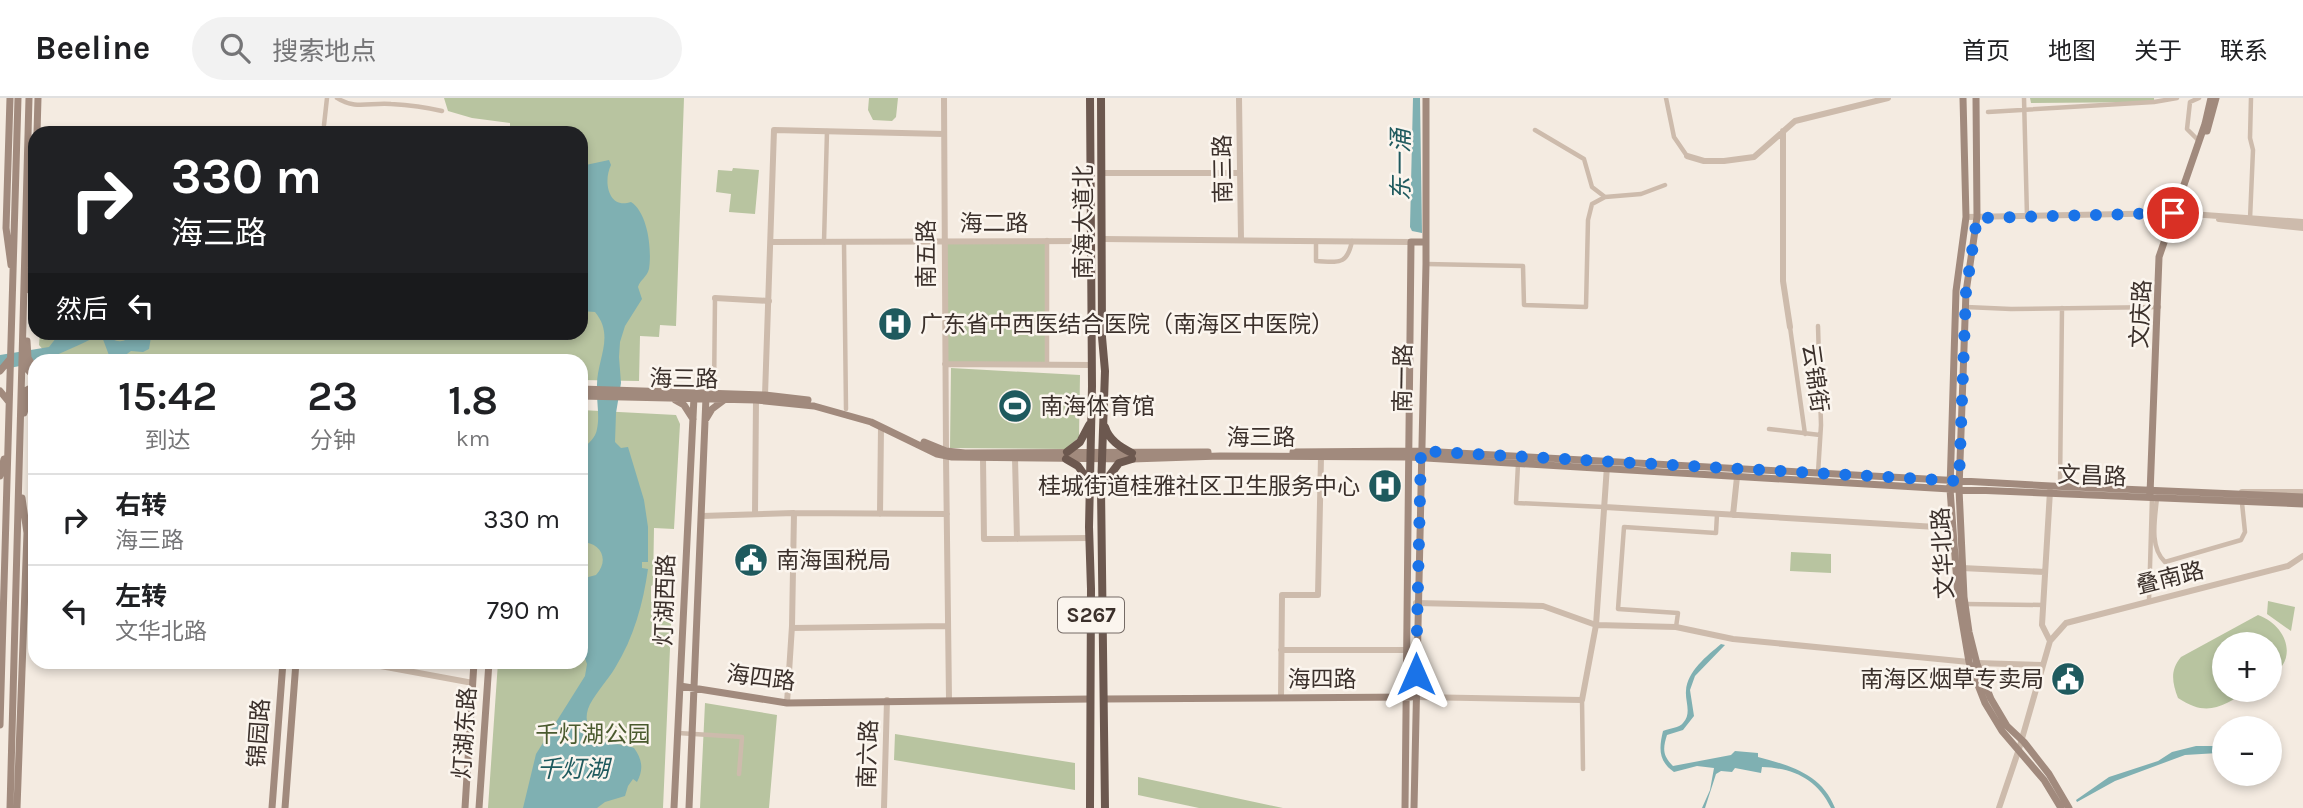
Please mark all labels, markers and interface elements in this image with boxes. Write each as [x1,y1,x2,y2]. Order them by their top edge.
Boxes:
search box [192,17,682,80]
text: Beeline [35,29,150,67]
icon: search [216,29,254,67]
text: 搜索地点 [272,36,376,67]
text: 首页 [1962,37,2010,65]
text: 地图 [2048,37,2096,65]
text: 关于 [2134,37,2182,65]
text: 联系 [2220,37,2268,65]
water label: 东一涌 [1387,126,1415,201]
street label: 南三路 [1209,134,1237,204]
text: 330 m [171,148,322,205]
icon: right [56,154,147,245]
street label: 南海大道北 [1070,165,1097,280]
pin [2143,183,2203,243]
icon: arrive [2154,194,2192,232]
street label: 海二路 [960,210,1029,237]
text: 海三路 [171,215,267,252]
street label: 南五路 [913,220,940,289]
street label: 文庆路 [2126,279,2156,349]
icon: left [122,287,160,325]
text: 然后 [56,294,108,325]
hospital icon: 广东省中西医结合医院（南海区中医院） [876,305,914,343]
place label: 广东省中西医结合医院（南海区中医院） [920,311,1334,338]
street label: 云锦街 [1797,342,1833,414]
street label: 南一路 [1389,343,1417,413]
street label: 海三路 [649,365,719,393]
text: 15:42 [118,371,217,421]
text: 23 [307,371,358,421]
text: 1.8 [448,375,498,425]
sports icon: 南海体育馆 [996,387,1034,425]
place label: 南海体育馆 [1040,393,1155,420]
street label: 海三路 [1227,424,1296,451]
text: km [456,425,490,452]
text: 到达 [145,427,191,454]
text: 分钟 [310,427,356,454]
street label: 文昌路 [2057,461,2127,491]
hospital icon: 桂城街道桂雅社区卫生服务中心 [1366,467,1404,505]
place label: 桂城街道桂雅社区卫生服务中心 [1038,473,1360,500]
text: 右转 [115,490,167,521]
icon: right [56,501,94,539]
text: 330 m [483,504,560,535]
street label: 文华北路 [1927,506,1959,600]
text: 海三路 [115,527,184,554]
public building icon: 南海国税局 [732,541,770,579]
place label: 南海国税局 [776,547,891,574]
street label: 灯湖西路 [650,554,680,646]
street label: 叠南路 [2133,557,2207,599]
text: 左转 [115,581,167,612]
icon: left [56,592,94,630]
text: 790 m [487,595,560,626]
road number: S267 [1058,598,1124,632]
text: 文华北路 [115,618,207,645]
map controls [2212,632,2282,786]
button: + [2212,632,2282,702]
position arrow [1379,637,1453,711]
street label: 海四路 [725,660,797,696]
public building icon: 南海区烟草专卖局 [2049,660,2087,698]
street label: 海四路 [1288,666,1357,693]
place label: 南海区烟草专卖局 [1860,666,2044,693]
street label: 灯湖东路 [448,686,482,780]
street label: 锦园路 [243,698,275,768]
button: − [2212,716,2282,786]
street label: 南六路 [853,719,883,789]
park label: 千灯湖公园 [536,721,651,748]
water label: 千灯湖 [537,755,613,783]

